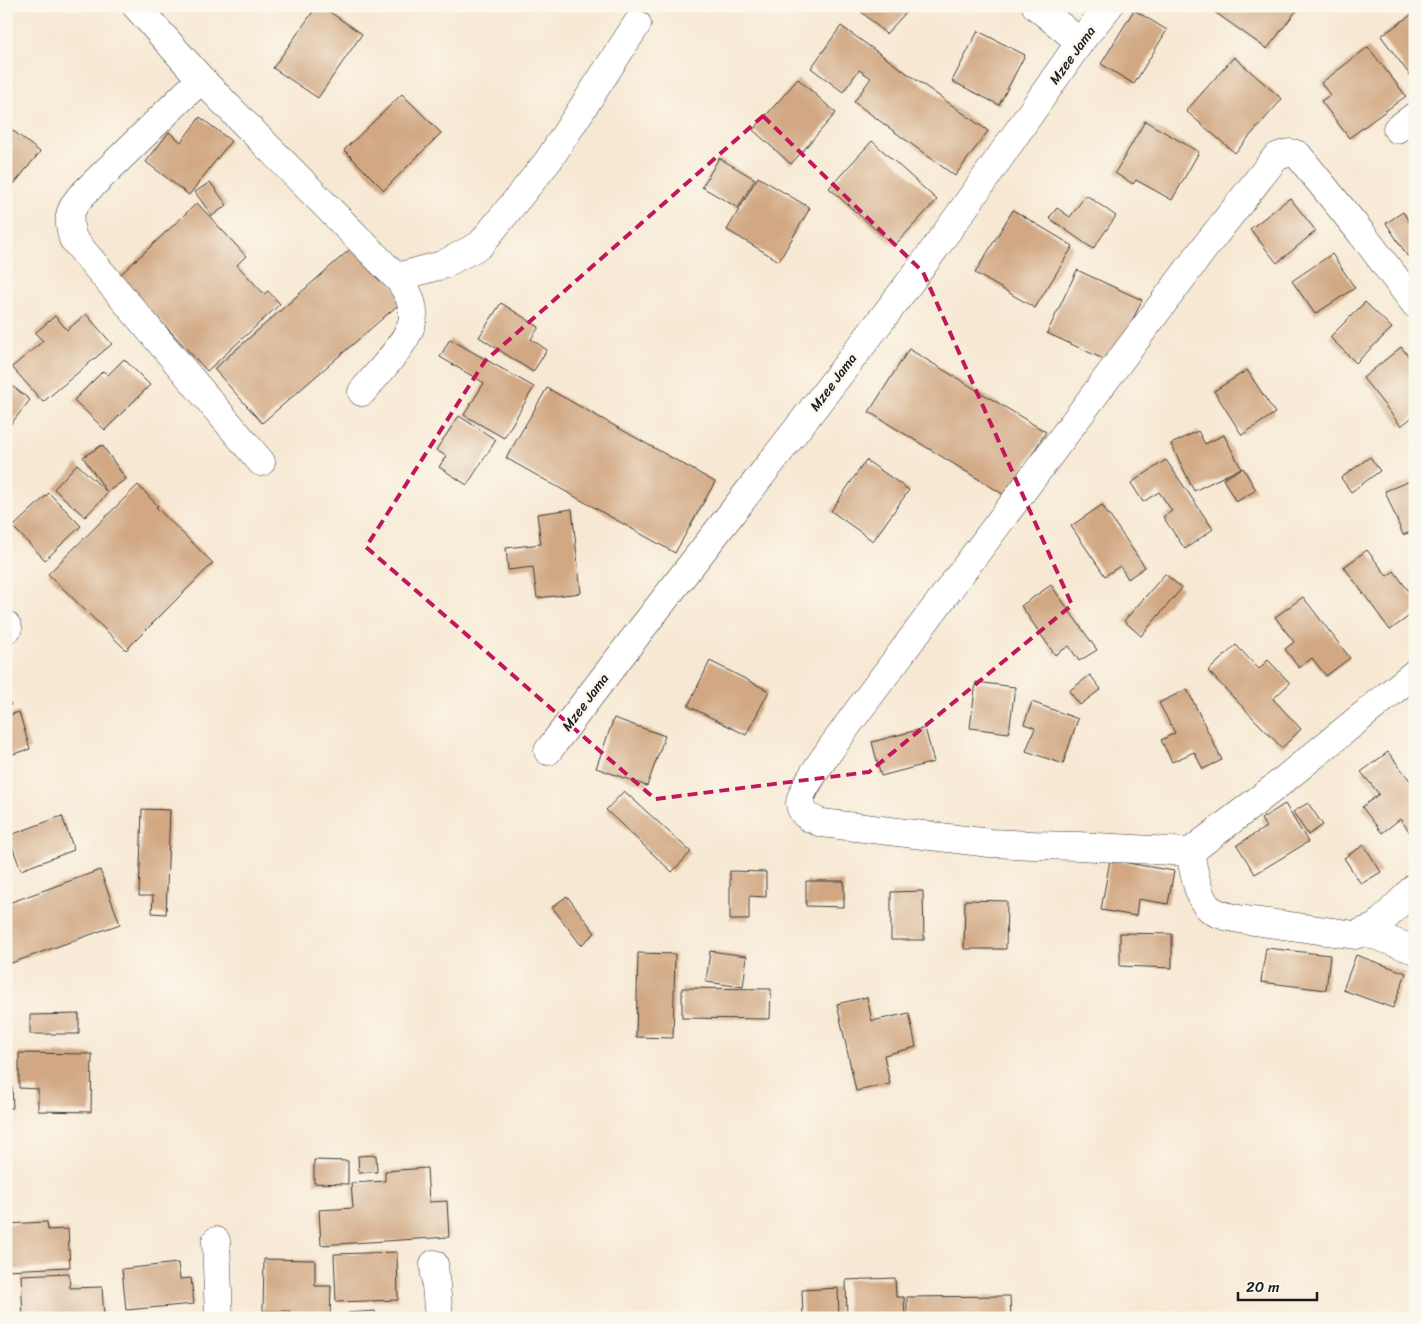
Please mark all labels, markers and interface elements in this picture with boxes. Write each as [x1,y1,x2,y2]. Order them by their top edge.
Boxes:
street label: Mzee Jama [1042,21,1102,90]
street label: Mzee Jama [803,348,864,417]
street label: Mzee Jama [555,668,616,737]
scale bar [1238,1269,1317,1301]
text: 20 m [1246,1274,1280,1300]

